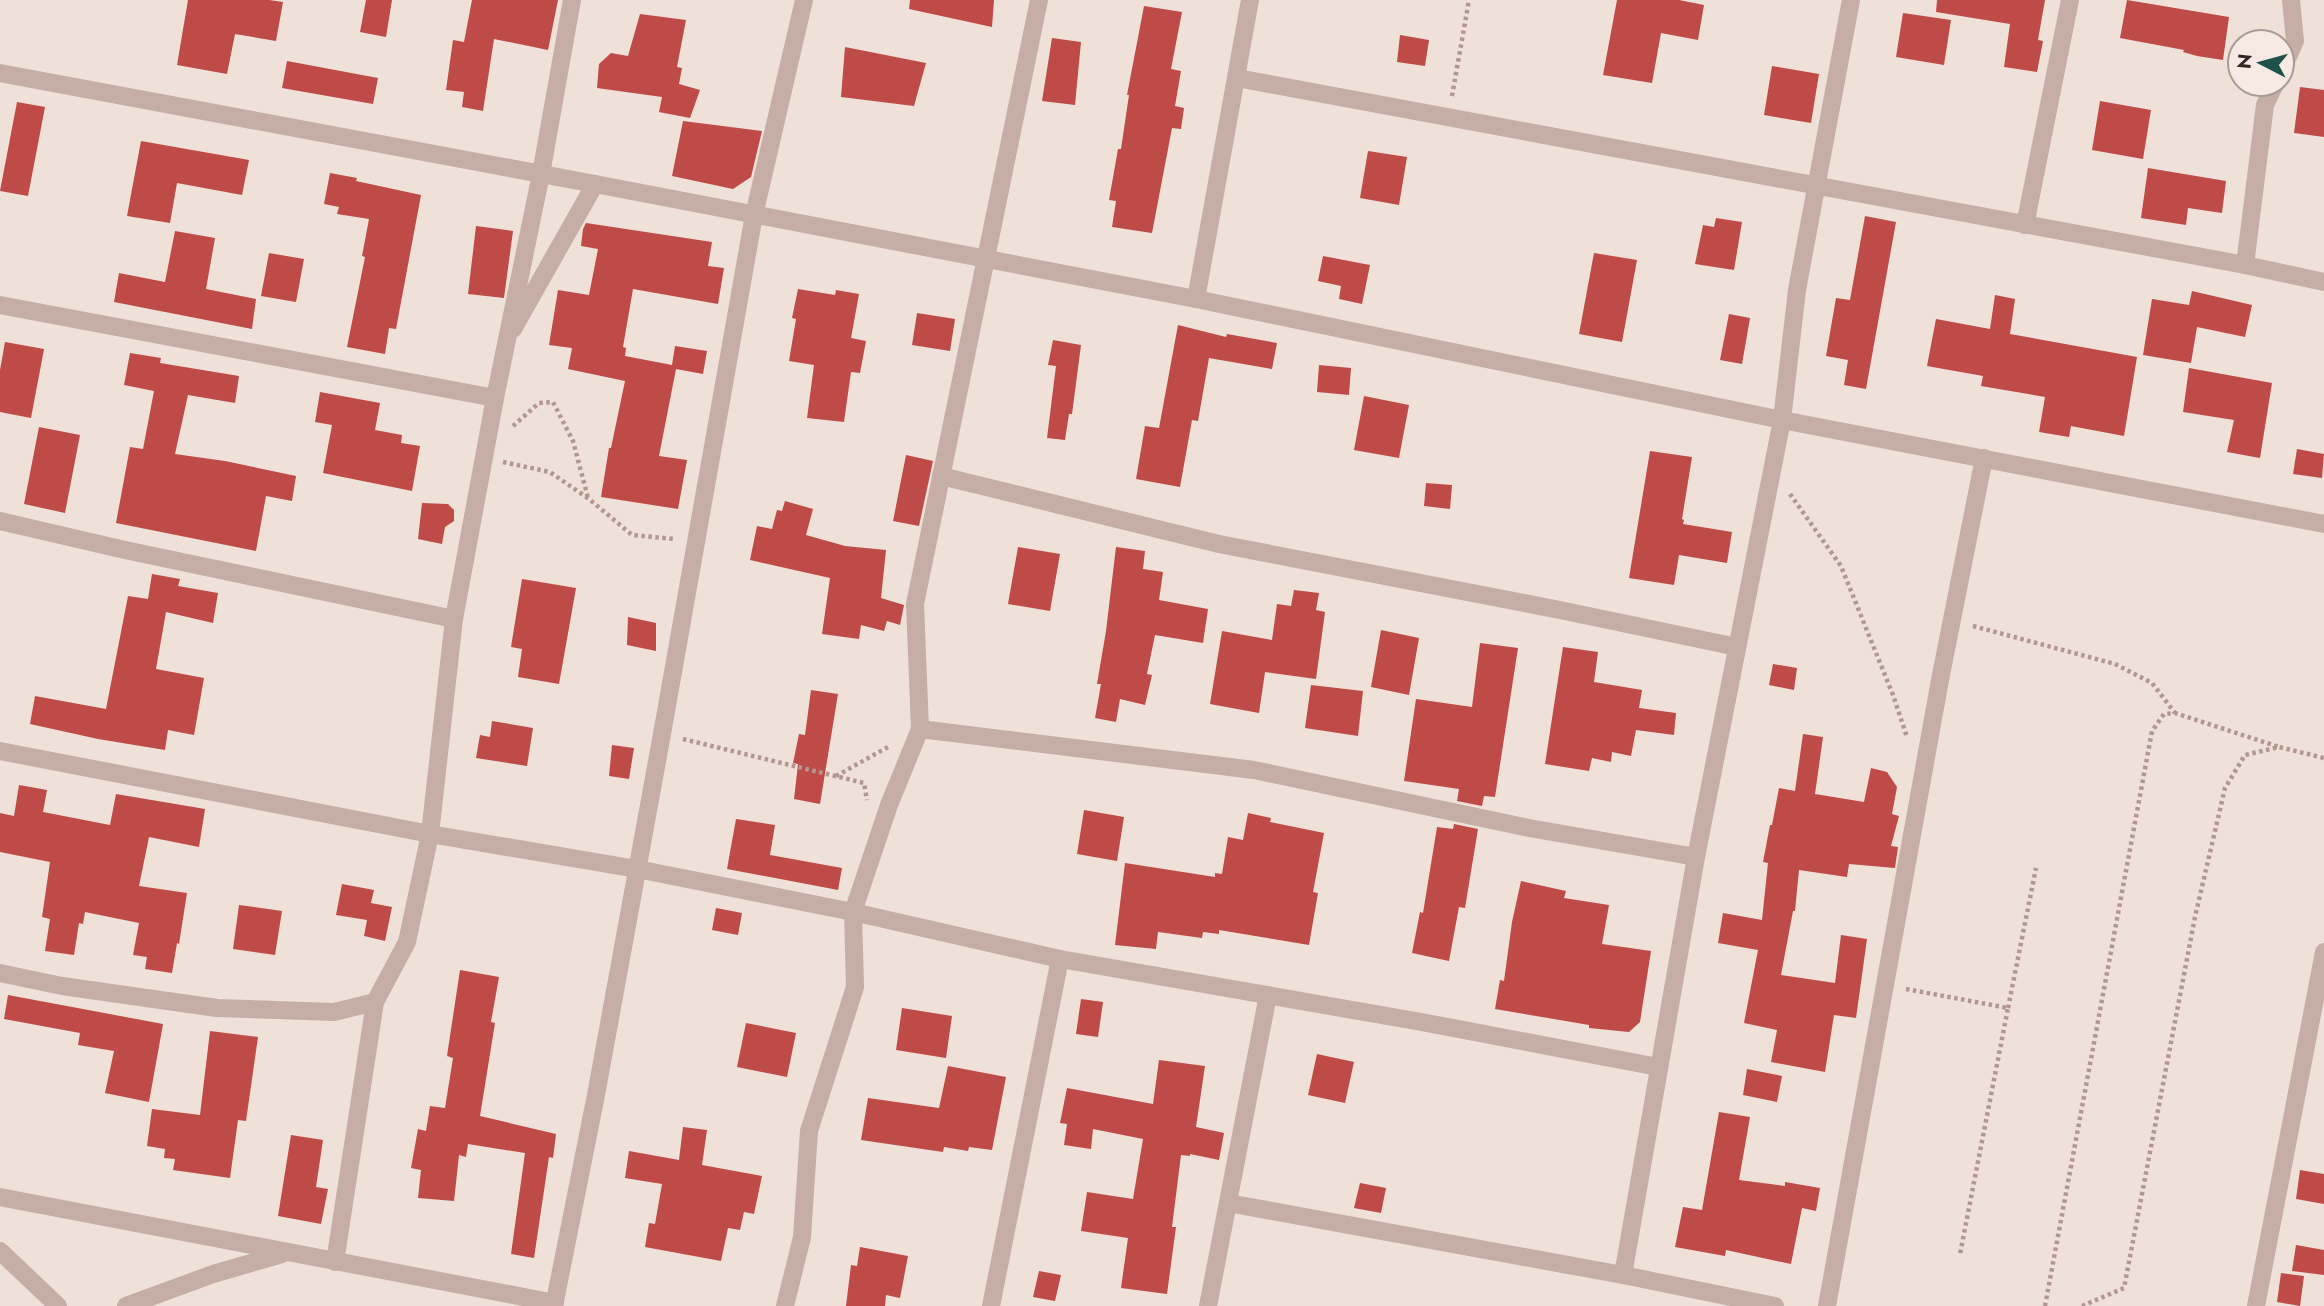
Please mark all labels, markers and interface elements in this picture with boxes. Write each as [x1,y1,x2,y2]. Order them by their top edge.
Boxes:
north arrow [2226,28,2296,98]
text: N [2230,52,2259,70]

